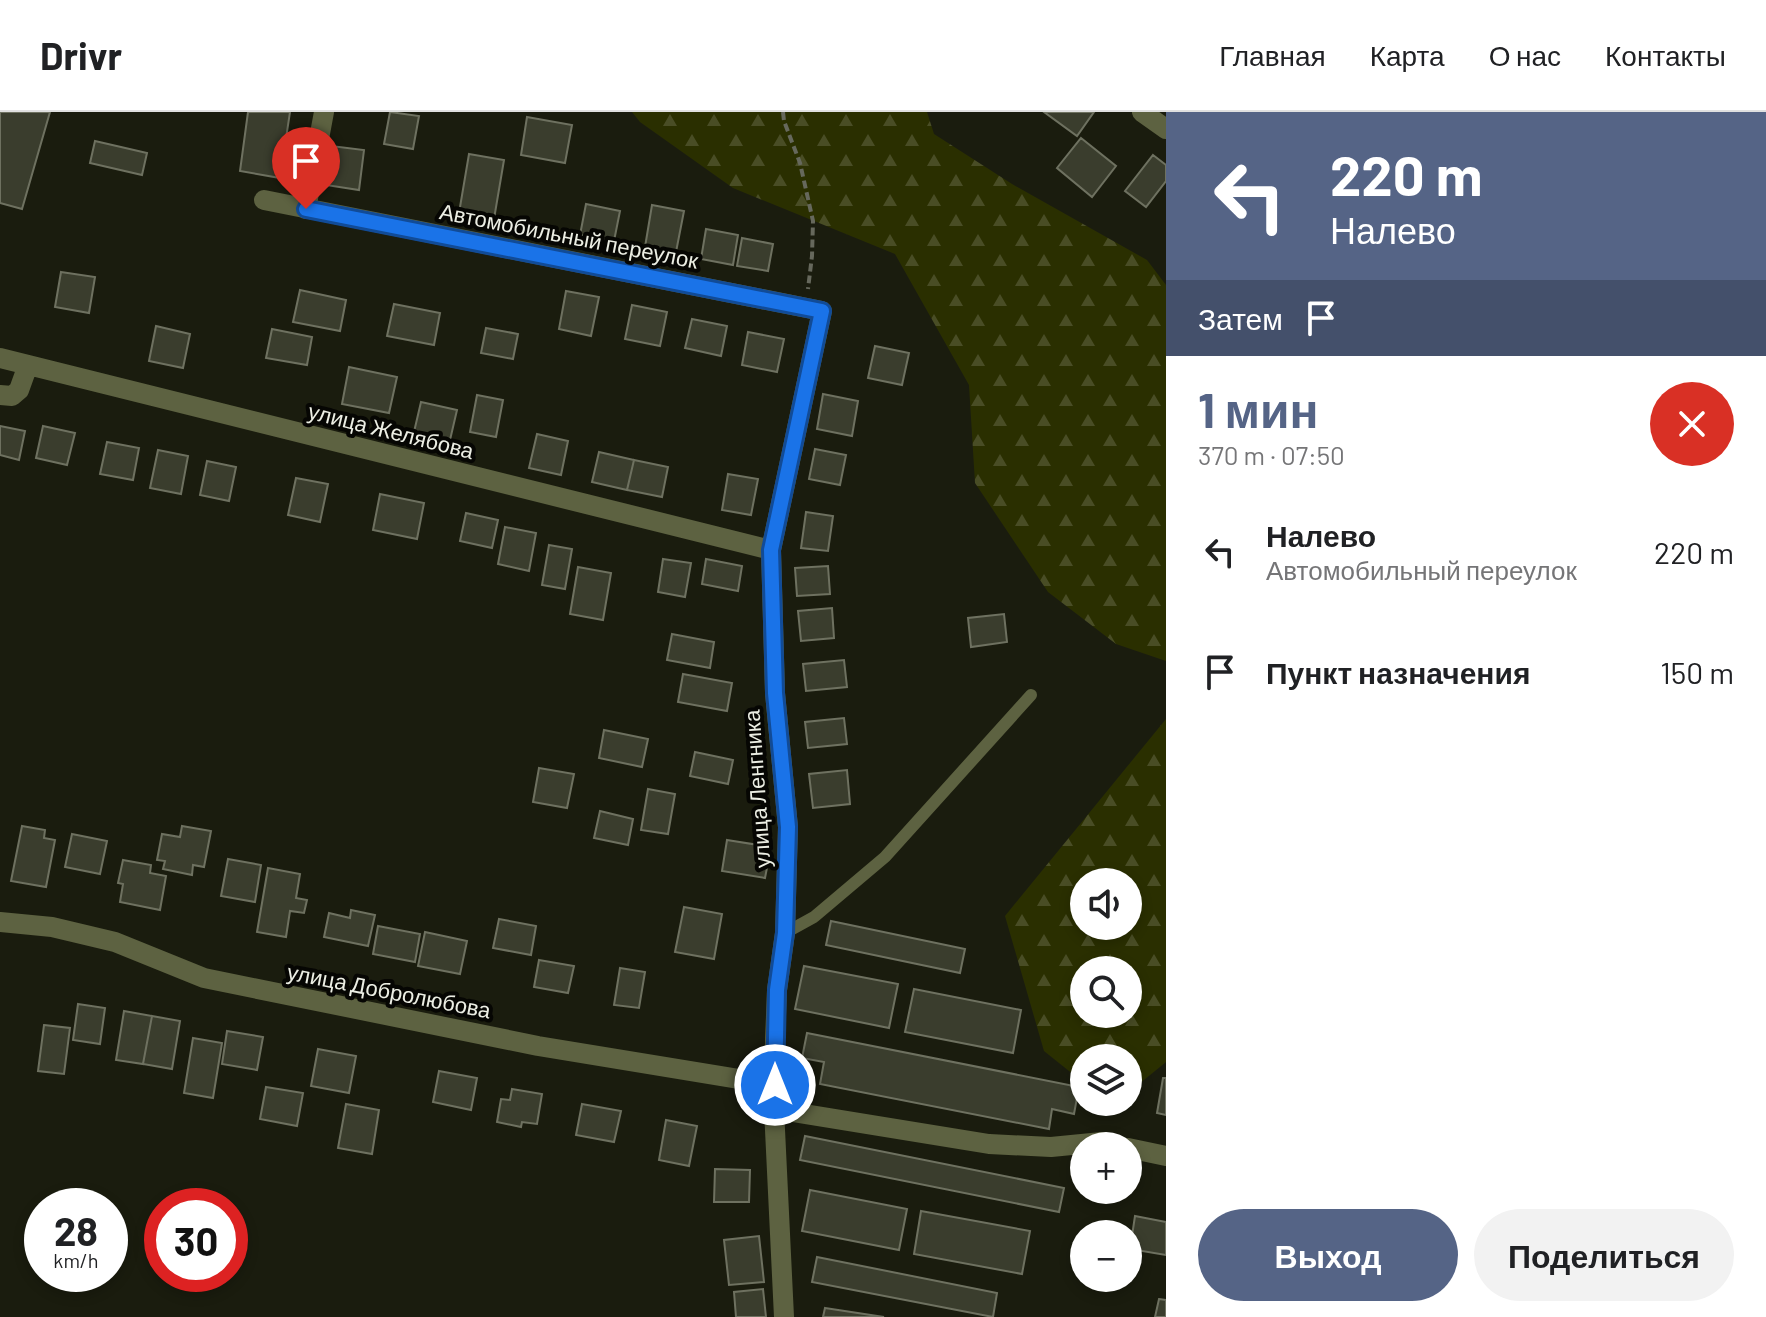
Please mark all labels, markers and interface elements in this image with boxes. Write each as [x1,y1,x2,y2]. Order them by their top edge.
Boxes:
text: Drivr [40,32,122,78]
text: Главная [1219,38,1326,72]
text: Карта [1370,38,1445,72]
text: О нас [1489,38,1561,72]
text: Контакты [1605,38,1726,72]
pin [272,127,340,209]
icon: arrive [284,139,328,183]
text: 220 m [1330,140,1483,207]
icon: left [1198,144,1302,248]
street label: Автомобильный переулок [437,197,701,274]
text: Налево [1330,208,1456,251]
icon: arrive [1299,296,1343,340]
text: Затем [1198,300,1283,336]
text: 1 мин [1198,380,1319,438]
button: close [1650,382,1734,466]
street label: улица Желябова [306,397,477,464]
text: 370 m · 07:50 [1198,439,1345,470]
text: Налево [1266,517,1376,553]
icon: left [1198,530,1242,574]
text: 220 m [1654,534,1734,570]
text: Автомобильный переулок [1266,554,1577,585]
icon: arrive [1198,650,1242,694]
text: Пункт назначения [1266,654,1530,690]
text: 150 m [1660,654,1734,690]
street label: улица Ленгника [737,708,775,869]
map controls [1070,868,1142,1292]
button: sound [1070,868,1142,940]
button: search [1070,956,1142,1028]
street label: улица Добролюбова [285,958,494,1024]
position arrow [733,1043,817,1127]
button: layers [1070,1044,1142,1116]
button: + [1070,1132,1142,1204]
speed limit sign: 30 [144,1188,248,1292]
text: 28 [54,1206,98,1254]
button: Выход [1198,1209,1458,1301]
button: Поделиться [1474,1209,1734,1301]
button: − [1070,1220,1142,1292]
text: km/h [53,1248,99,1272]

